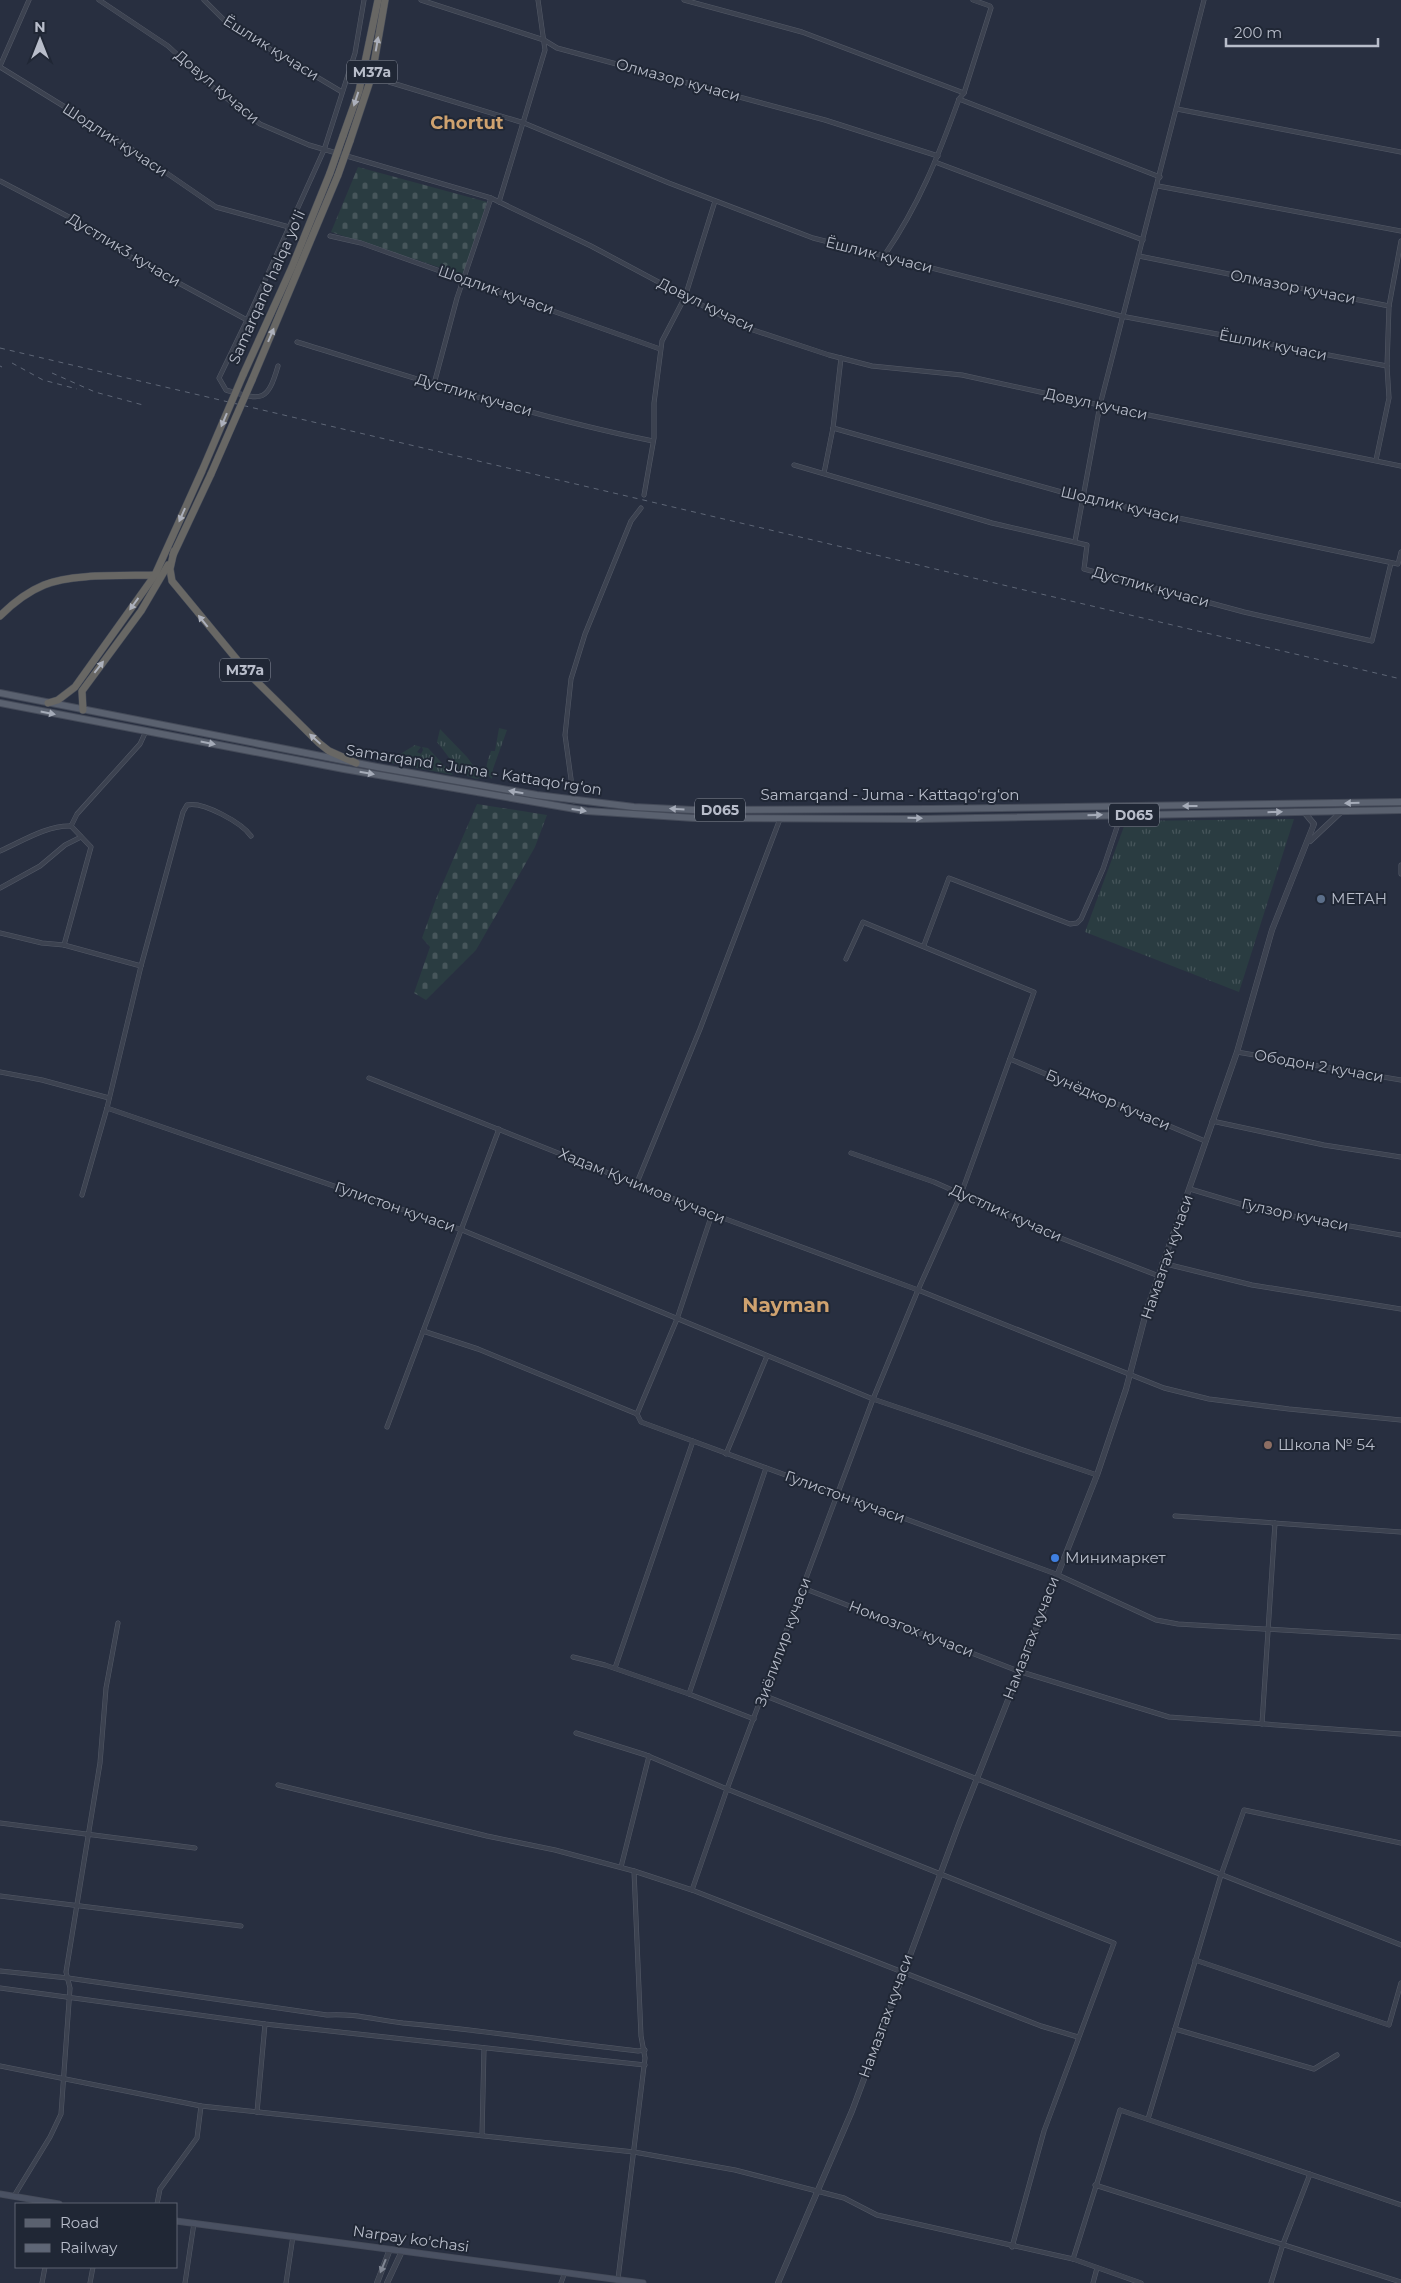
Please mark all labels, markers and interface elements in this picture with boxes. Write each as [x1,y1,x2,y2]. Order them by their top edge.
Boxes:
street label: Ёшлик кучаси [220,10,323,85]
north arrow [15,15,65,65]
scale bar [1226,15,1378,47]
text: N [34,18,46,36]
text: 200 m [1234,23,1282,42]
one-way arrow [374,36,382,52]
street label: Довул кучаси [171,46,264,128]
street label: Олмазор кучаси [614,54,742,105]
road number: M37a [347,61,397,84]
one-way arrow [352,92,360,107]
street label: Шодлик кучаси [59,99,171,181]
district label: Chortut [430,112,504,134]
street label: Samarqand halqa yoʻli [224,207,309,367]
street label: Дустлик3 кучаси [64,208,184,291]
street label: Ёшлик кучаси [824,232,935,277]
street label: Шодлик кучаси [436,261,557,318]
street label: Олмазор кучаси [1229,265,1358,308]
street label: Довул кучаси [655,273,758,336]
street label: Ёшлик кучаси [1218,325,1329,364]
one-way arrow [267,328,275,342]
street label: Дустлик кучаси [414,369,535,420]
street label: Довул кучаси [1043,383,1149,424]
one-way arrow [220,413,228,427]
street label: Шодлик кучаси [1059,482,1181,527]
one-way arrow [178,508,187,523]
street label: Дустлик кучаси [1091,562,1212,611]
one-way arrow [129,597,140,610]
one-way arrow [198,615,209,628]
road number: M37a [220,658,270,682]
one-way arrow [94,661,105,674]
one-way arrow [40,709,56,717]
one-way arrow [309,733,321,745]
one-way arrow [200,739,215,747]
street label: Samarqand - Juma - Kattaqo‘rg‘on [345,740,603,799]
one-way arrow [360,769,376,777]
street label: Samarqand - Juma - Kattaqo‘rg‘on [760,785,1020,804]
one-way arrow [508,787,524,795]
road number: D065 [695,798,745,822]
one-way arrow [1344,799,1360,807]
one-way arrow [1182,802,1198,810]
road number: D065 [1109,804,1159,826]
one-way arrow [669,805,685,813]
one-way arrow [571,806,587,814]
one-way arrow [1267,808,1283,816]
one-way arrow [1087,811,1103,819]
one-way arrow [907,815,923,823]
place label: МЕТАН [1331,889,1387,908]
marker: МЕТАН [1315,893,1327,905]
street label: Ободон 2 кучаси [1253,1045,1385,1086]
street label: Бунёдкор кучаси [1043,1065,1173,1134]
street label: Хадам Кучимов кучаси [556,1143,728,1228]
street label: Гулистон кучаси [332,1177,458,1236]
street label: Дустлик кучаси [947,1179,1065,1246]
street label: Намазгах кучаси [1136,1192,1197,1322]
street label: Гулзор кучаси [1240,1194,1351,1235]
district label: Nayman [742,1293,830,1317]
place label: Школа № 54 [1278,1435,1375,1454]
marker: Школа № 54 [1262,1439,1274,1451]
street label: Гулистон кучаси [782,1466,908,1527]
place label: Минимаркет [1065,1548,1166,1567]
marker: Минимаркет [1049,1552,1061,1564]
street label: Намазгах кучаси [998,1573,1063,1702]
street label: Зиёлилир кучаси [750,1575,815,1709]
street label: Номозгох кучаси [846,1596,976,1661]
street label: Намазгах кучаси [854,1951,917,2080]
legend [15,2203,178,2268]
text: Road [60,2213,99,2232]
street label: Narpay ko'chasi [352,2221,470,2256]
text: Railway [60,2238,118,2257]
one-way arrow [379,2259,387,2274]

